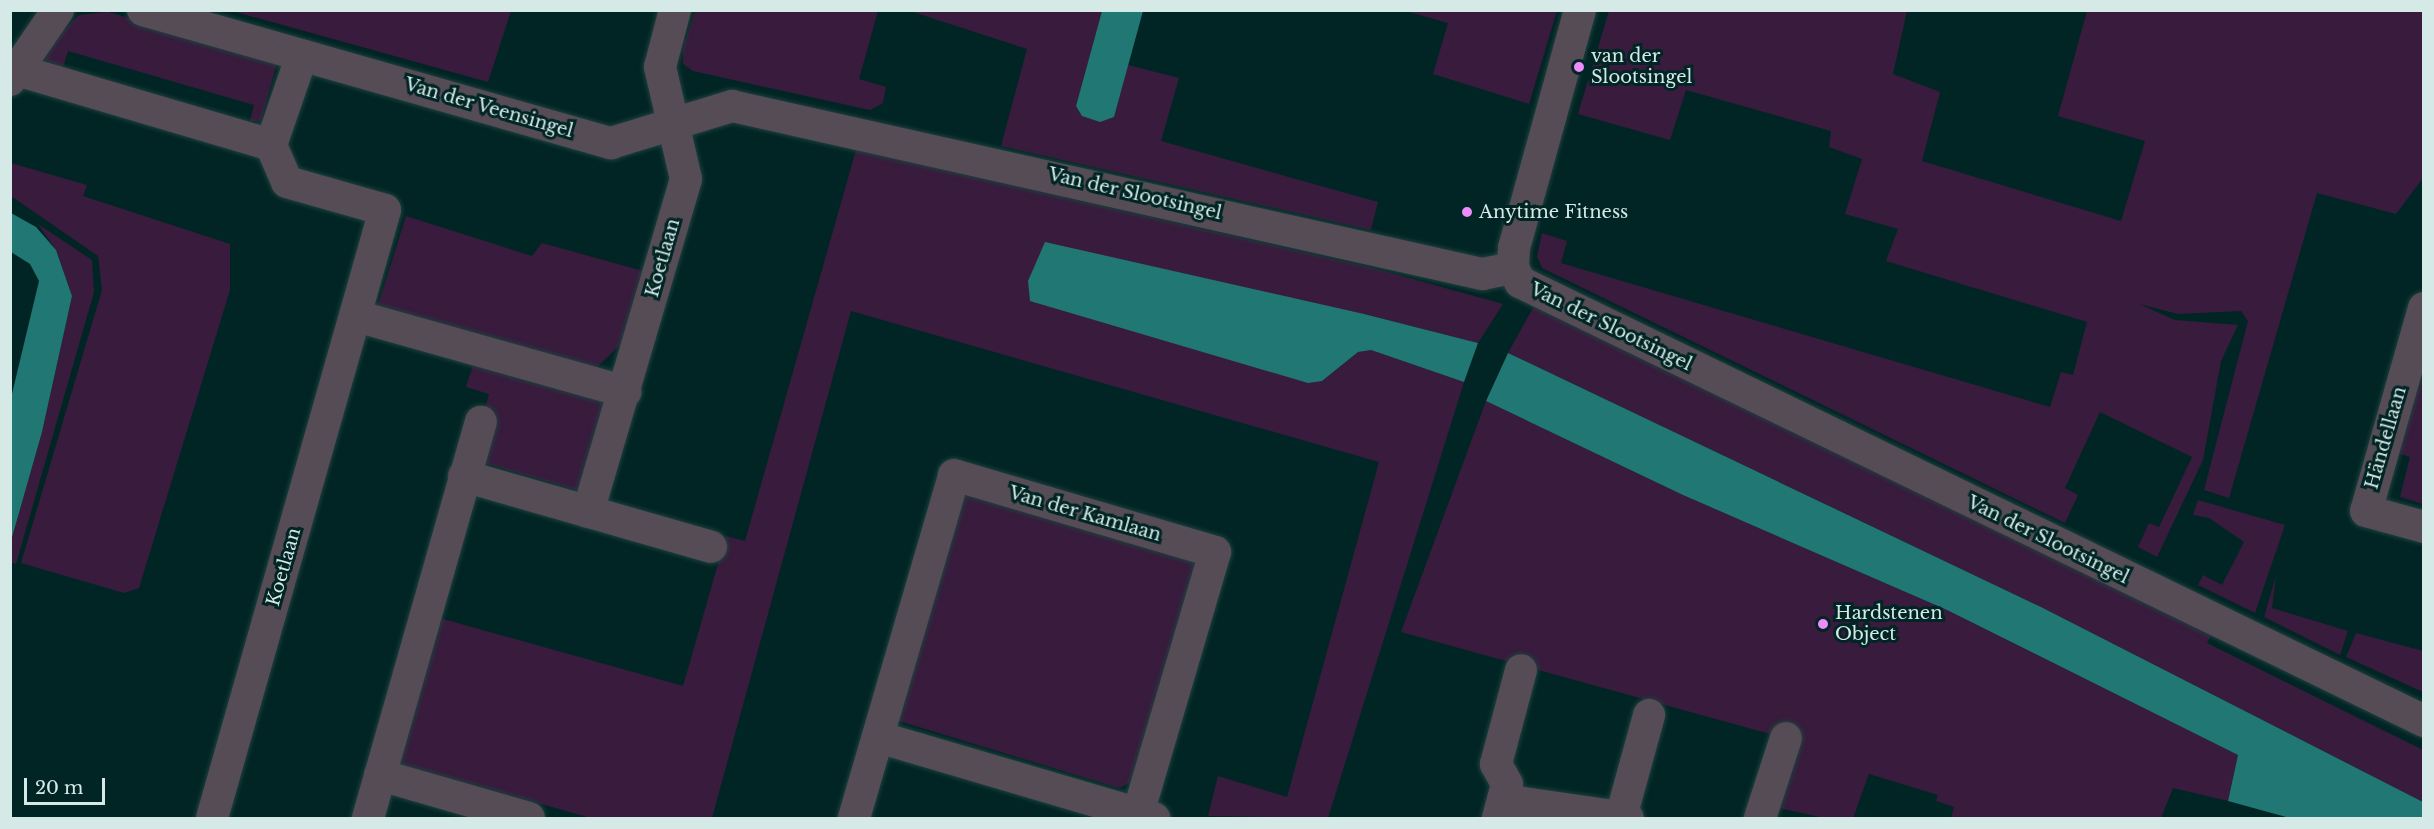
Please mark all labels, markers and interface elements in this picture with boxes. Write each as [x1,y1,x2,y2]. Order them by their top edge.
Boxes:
place label: van der Slootsingel [1591,46,1692,88]
marker: van der Slootsingel [1572,60,1586,74]
street label: Van der Veensingel [402,73,576,143]
street label: Van der Slootsingel [1046,164,1224,224]
place label: Anytime Fitness [1479,201,1628,223]
marker: Anytime Fitness [1460,205,1474,219]
street label: Koetlaan [642,216,684,300]
street label: Van der Slootsingel [1526,278,1696,376]
street label: Händellaan [2361,384,2411,492]
street label: Van der Kamlaan [1006,482,1164,546]
street label: Van der Slootsingel [1963,491,2133,589]
street label: Koetlaan [263,525,305,609]
place label: Hardstenen Object [1835,603,1943,646]
marker: Hardstenen Object [1816,617,1830,631]
scale bar [27,766,108,804]
text: 20 m [35,777,83,799]

